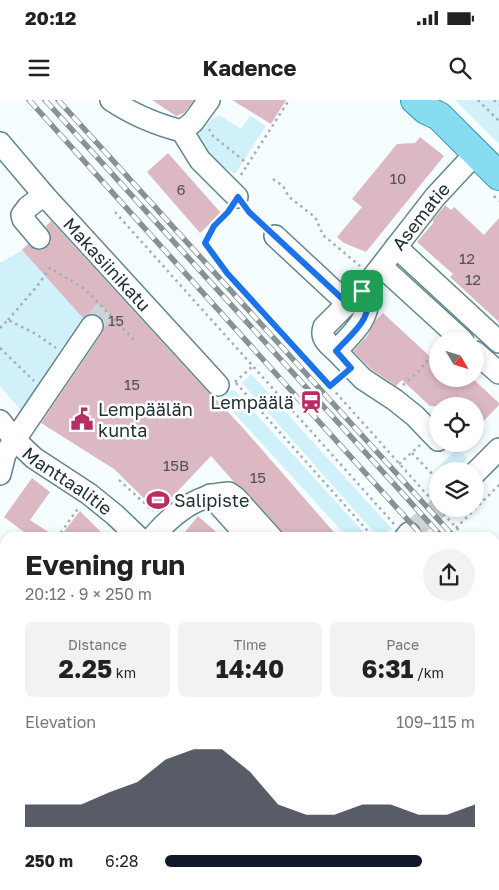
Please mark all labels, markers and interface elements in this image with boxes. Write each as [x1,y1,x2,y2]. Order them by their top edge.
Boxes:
text: 20:12 [25,6,76,29]
icon: menu [25,54,53,82]
text: Kadence [203,54,296,81]
icon: search [446,54,474,82]
house number: 10 [390,169,406,187]
street label: Asematie [387,178,454,254]
house number: 6 [176,180,186,198]
street label: Makasiinikatu [59,213,156,316]
house number: 12 [459,249,475,267]
pin [341,270,383,312]
house number: 12 [465,270,481,288]
icon: arrive [348,277,376,305]
house number: 15 [108,311,124,329]
north arrow [429,332,484,388]
map controls [429,332,484,517]
house number: 15 [124,375,140,393]
station icon: Lempäälä [298,389,324,415]
place label: Lempäälä [210,391,294,413]
button: locate [429,397,484,452]
place label: Lempäälän kunta [98,398,193,441]
public building icon: Lempäälän kunta [69,406,95,432]
street label: Manttaalitie [18,442,117,520]
house number: 15B [163,456,189,474]
button: layers [429,462,484,517]
house number: 15 [250,468,266,486]
sports icon: Salipiste [145,487,171,513]
place label: Salipiste [174,489,249,511]
text: Evening run [25,548,185,581]
button: share [423,549,475,601]
text: 20:12 · 9 × 250 m [25,584,152,604]
text: Distance [68,636,127,653]
text: Time [234,636,266,653]
text: Pace [386,636,419,653]
text: 2.25 [59,653,112,684]
text: 14:40 [216,653,284,684]
text: 6:31 [361,653,413,684]
text: km [112,664,136,681]
text: /km [413,664,444,681]
text: Elevation [25,712,96,732]
text: 109–115 m [396,712,475,732]
text: 250 m [25,851,73,871]
text: 6:28 [105,851,139,871]

